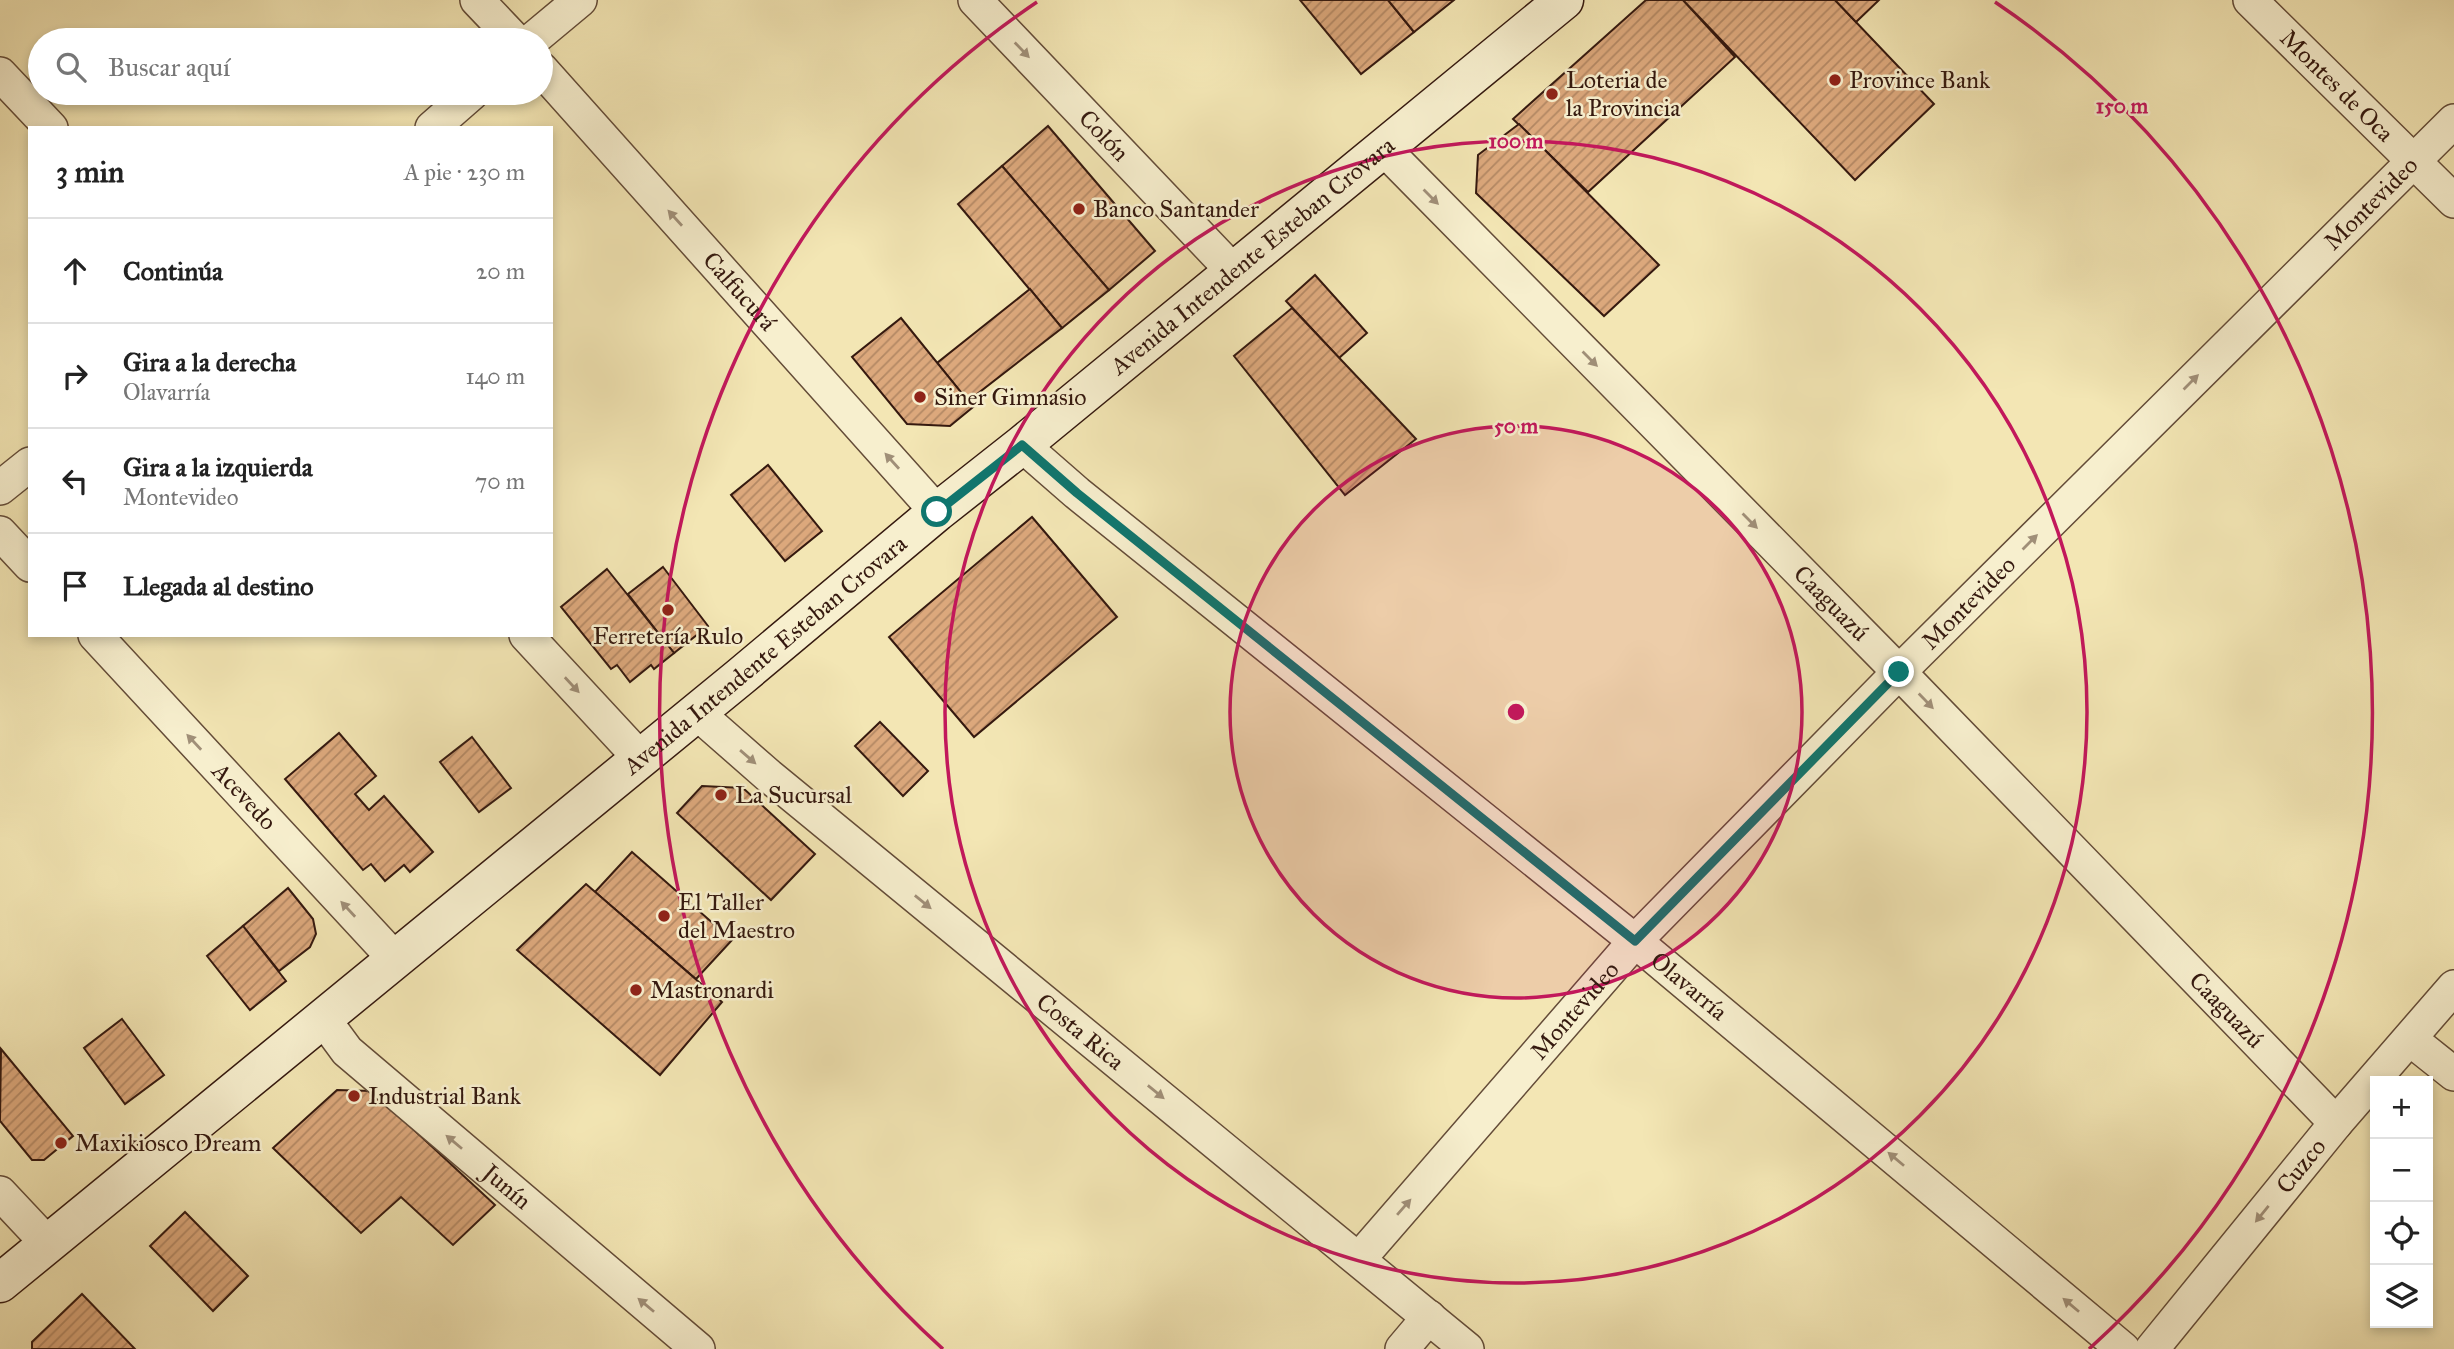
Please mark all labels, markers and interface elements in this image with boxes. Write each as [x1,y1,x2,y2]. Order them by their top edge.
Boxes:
street label: Montes de Oca [2274,23,2401,149]
search box [28,28,553,105]
one-way arrow [1014,41,1030,58]
icon: search [52,48,90,86]
text: Buscar aquí [108,51,230,83]
place label: Loteria de la Provincia [1566,65,1681,123]
place label: Province Bank [1849,65,1991,95]
marker: Province Bank [1827,72,1843,88]
marker: Loteria de la Provincia [1544,86,1560,102]
text: 150 m [2096,93,2148,119]
street label: Colón [1072,103,1136,168]
text: 100 m [1489,128,1544,154]
street label: Avenida Intendente Esteban Crovara [1104,130,1402,382]
street label: Montevideo [2318,150,2424,257]
text: 3 min [56,154,124,190]
text: A pie · 230 m [404,158,525,186]
one-way arrow [1422,188,1439,205]
place label: Banco Santander [1093,194,1259,224]
marker: Banco Santander [1071,201,1087,217]
one-way arrow [667,210,683,227]
street label: Calfucurá [696,245,783,338]
icon: ahead [56,252,94,290]
text: Continúa [123,255,223,287]
text: 20 m [476,257,525,285]
text: Gira a la derecha [123,346,296,378]
one-way arrow [1582,350,1599,367]
icon: right [56,357,94,395]
text: 140 m [465,362,525,390]
one-way arrow [2182,374,2199,390]
text: Olavarría [123,378,210,406]
place label: Siner Gimnasio [934,382,1086,412]
marker: Siner Gimnasio [912,389,928,405]
text: 50 m [1494,413,1538,439]
text: Gira a la izquierda [123,451,313,483]
one-way arrow [884,452,900,470]
icon: left [56,462,94,500]
text: 70 m [475,467,525,495]
text: Montevideo [123,483,238,511]
route start [921,496,952,527]
one-way arrow [1742,513,1758,529]
street label: Avenida Intendente Esteban Crovara [617,528,914,782]
one-way arrow [2021,534,2037,551]
street label: Montevideo [1915,550,2022,656]
street label: Caaguazú [1787,559,1875,648]
icon: arrive [56,567,94,605]
text: Llegada al destino [123,570,314,602]
marker: Ferretería Rulo [660,602,676,618]
place label: Ferretería Rulo [593,621,743,651]
route end [1883,656,1914,687]
one-way arrow [564,676,580,693]
one-way arrow [1918,692,1935,709]
centre of rings [1504,700,1528,724]
one-way arrow [186,734,202,751]
one-way arrow [739,749,757,765]
street label: Acevedo [205,756,283,837]
place label: La Sucursal [735,780,852,810]
marker: La Sucursal [713,787,729,803]
place label: El Taller del Maestro [678,887,795,945]
one-way arrow [914,894,932,909]
one-way arrow [341,901,357,918]
marker: El Taller del Maestro [656,908,672,924]
street label: Olavarría [1644,945,1734,1027]
street label: Montevideo [1524,955,1625,1066]
street label: Caaguazú [2183,965,2270,1055]
place label: Mastronardi [650,975,774,1005]
marker: Mastronardi [628,982,644,998]
street label: Costa Rica [1030,987,1131,1077]
map controls [2370,1076,2433,1328]
button: + [2370,1076,2433,1139]
place label: Industrial Bank [368,1081,522,1111]
one-way arrow [1147,1085,1165,1100]
marker: Industrial Bank [346,1088,362,1104]
place label: Maxikiosco Dream [75,1128,261,1158]
street label: Cuzco [2270,1132,2332,1200]
marker: Maxikiosco Dream [53,1135,69,1151]
one-way arrow [445,1135,462,1150]
button: − [2370,1139,2433,1202]
one-way arrow [1888,1152,1906,1167]
street label: Junín [474,1156,537,1216]
one-way arrow [1396,1198,1412,1216]
button: locate [2370,1202,2433,1265]
one-way arrow [2254,1204,2269,1222]
button: layers [2370,1265,2433,1328]
one-way arrow [637,1298,654,1313]
one-way arrow [2062,1298,2079,1313]

